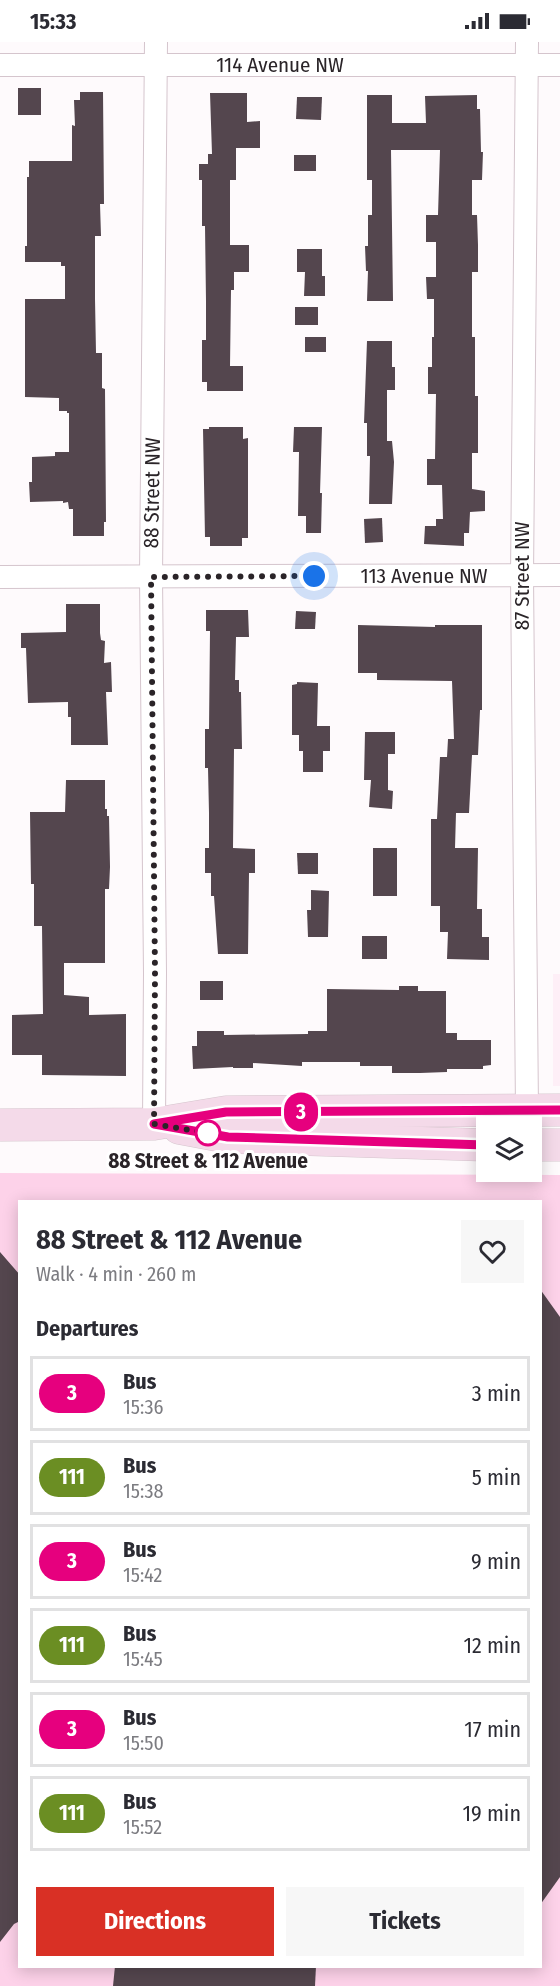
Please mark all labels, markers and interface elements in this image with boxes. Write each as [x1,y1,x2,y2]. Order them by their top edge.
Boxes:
text: 15:33 [30,8,76,35]
street label: 114 Avenue NW [216,52,344,78]
street label: 88 Street NW [138,437,166,549]
street label: 87 Street NW [509,521,535,630]
your location [299,561,329,591]
street label: 113 Avenue NW [360,563,488,589]
line badge: 3 [282,1092,320,1132]
text: 3 [296,1099,306,1125]
map controls [476,1116,542,1182]
button: layers [476,1116,542,1182]
marker: 88 Street & 112 Avenue [195,1120,221,1146]
place label: 88 Street & 112 Avenue [108,1148,308,1174]
button: heart [461,1220,524,1283]
text: 88 Street & 112 Avenue [36,1223,302,1256]
text: Walk · 4 min · 260 m [36,1262,196,1286]
text: Departures [36,1315,138,1342]
text: Bus [123,1368,156,1395]
text: 3 [67,1380,77,1406]
text: 3 min [472,1380,521,1407]
text: 15:36 [123,1395,163,1419]
text: Bus [123,1452,156,1479]
text: 111 [59,1464,85,1490]
text: 5 min [472,1464,521,1491]
text: 15:38 [123,1479,163,1503]
text: Bus [123,1536,156,1563]
text: 3 [67,1548,77,1574]
text: 9 min [471,1548,521,1575]
text: 15:42 [123,1563,162,1587]
text: Bus [123,1620,156,1647]
text: 111 [59,1632,85,1658]
text: 12 min [463,1632,521,1659]
text: 15:45 [123,1647,163,1671]
text: Bus [123,1704,156,1731]
text: 3 [67,1716,77,1742]
text: 17 min [464,1716,521,1743]
text: 15:50 [123,1731,164,1755]
text: Bus [123,1788,156,1815]
text: 111 [59,1800,85,1826]
text: 19 min [463,1800,521,1827]
text: 15:52 [123,1815,162,1839]
button: Directions [36,1887,274,1956]
button: Tickets [286,1887,524,1956]

